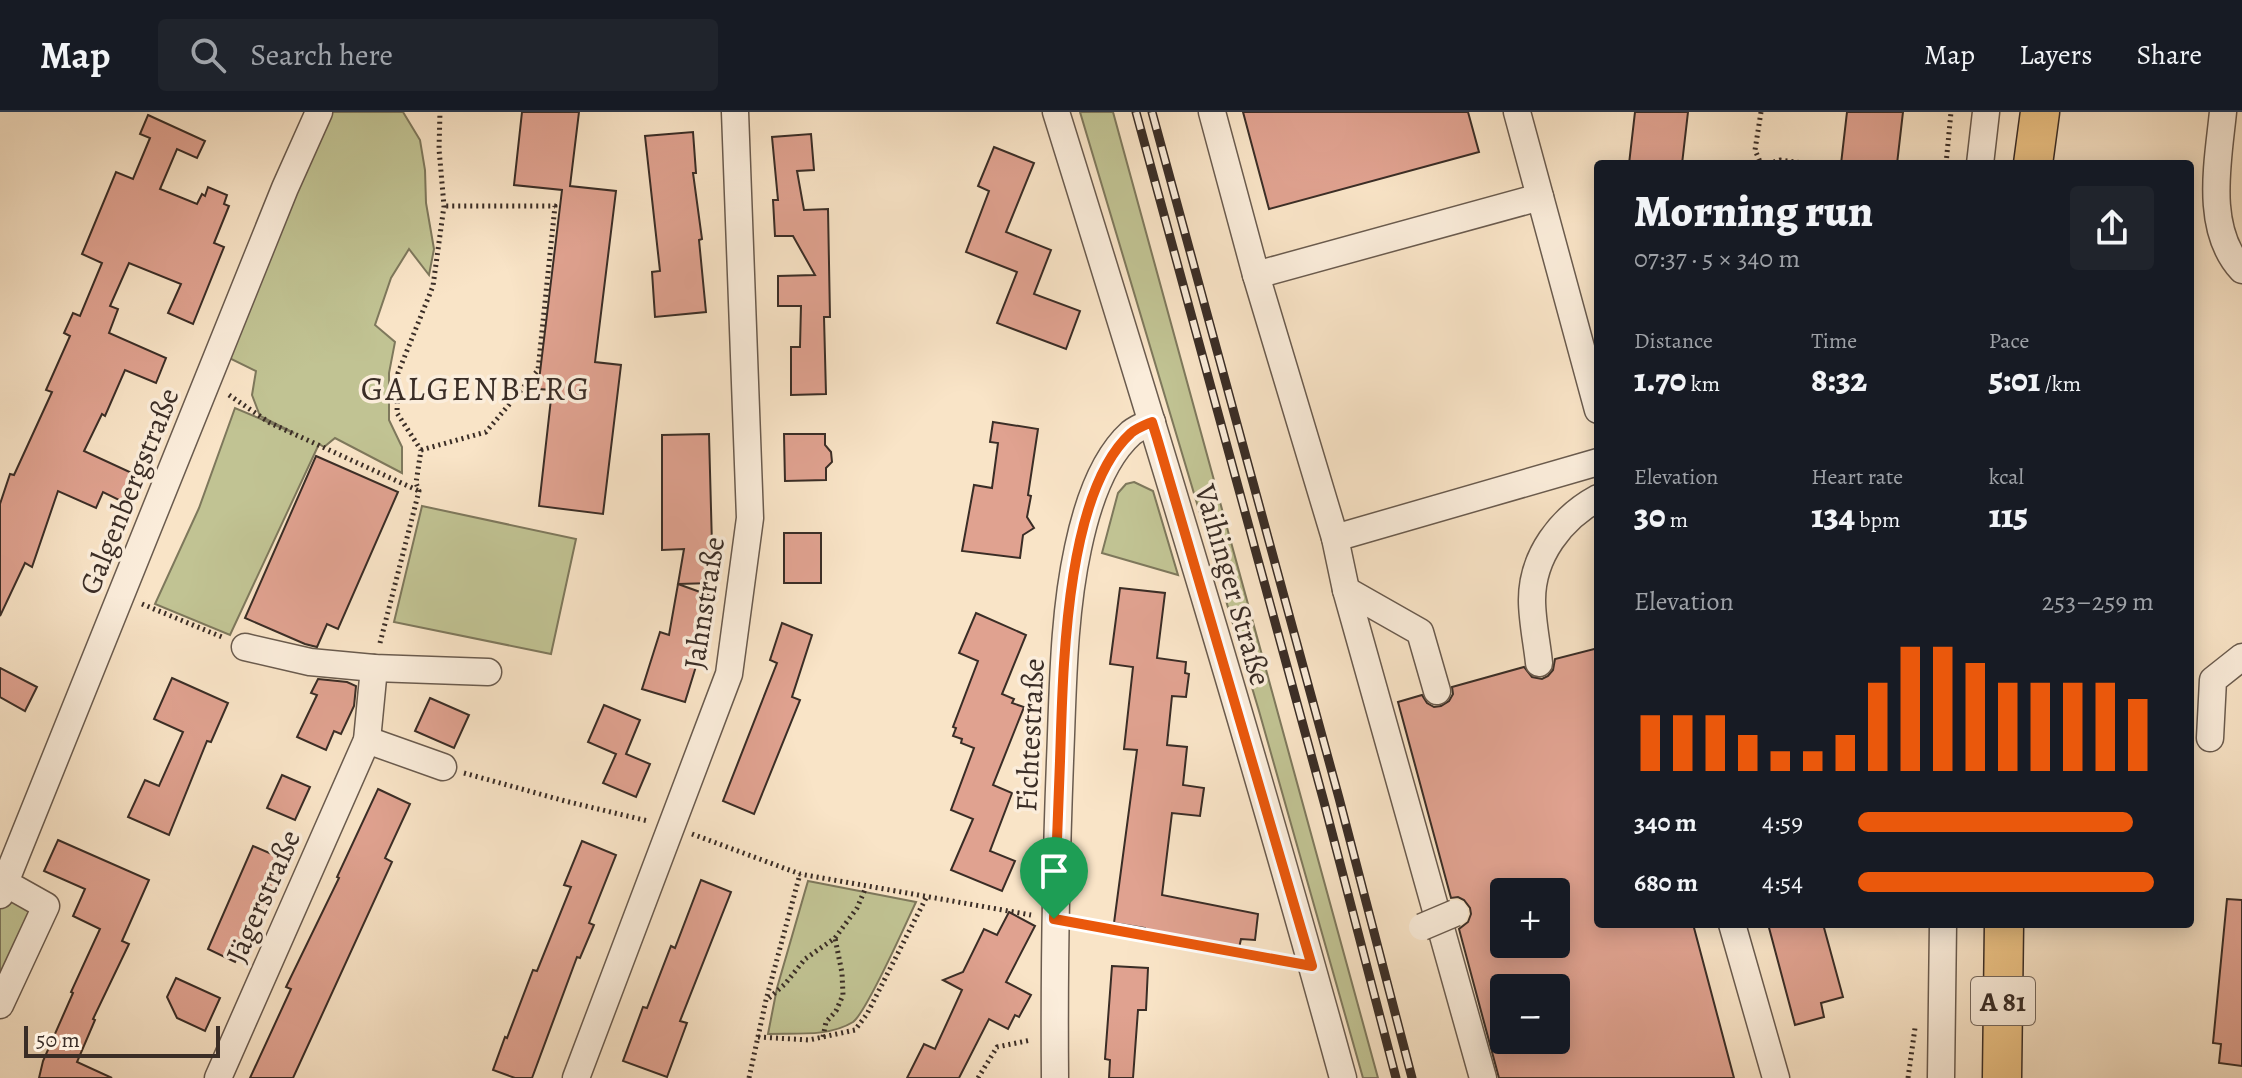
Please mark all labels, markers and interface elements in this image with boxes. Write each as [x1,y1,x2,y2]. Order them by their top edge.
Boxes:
search box [158,19,718,91]
text: Map [40,29,110,81]
icon: search [186,33,230,77]
text: Search here [250,35,393,75]
text: Map [1924,36,1975,74]
text: Layers [2019,36,2092,74]
text: Share [2136,36,2202,74]
text: Morning run [1634,181,1873,241]
button: share [2070,186,2154,270]
text: 07:37 · 5 × 340 m [1634,241,1800,276]
text: Distance [1634,326,1713,356]
text: Time [1811,326,1857,356]
text: Pace [1989,326,2029,356]
text: 1.70 [1634,356,1686,403]
text: 8:32 [1811,356,1867,403]
text: 5:01 [1989,356,2040,403]
district label: GALGENBERG [361,365,591,412]
text: km [1686,369,1720,399]
text: /km [2040,369,2081,399]
street label: Galgenbergstraße [69,382,189,600]
text: Elevation [1634,462,1718,492]
text: Heart rate [1811,462,1903,492]
text: kcal [1989,462,2024,492]
street label: Vaihinger Straße [1185,479,1281,690]
text: 30 [1634,492,1665,539]
text: 134 [1811,492,1855,539]
text: 115 [1989,492,2028,539]
text: m [1665,505,1688,535]
text: bpm [1855,505,1900,535]
street label: Jahnstraße [674,534,734,672]
text: Elevation [1634,584,1734,619]
text: 253–259 m [2042,584,2154,619]
street label: Fichtestraße [1006,657,1054,813]
text: 340 m [1634,805,1697,840]
text: 4:59 [1762,805,1803,840]
street label: Jägerstraße [216,823,310,969]
pin [1020,837,1088,919]
icon: arrive [1032,849,1076,893]
text: 680 m [1634,865,1698,900]
text: 4:54 [1762,865,1803,900]
map controls [1490,878,1570,1054]
button: + [1490,878,1570,958]
button: − [1490,974,1570,1054]
road number: A 81 [1971,977,2035,1025]
scale bar [24,1022,220,1058]
text: 50 m [36,1025,80,1055]

